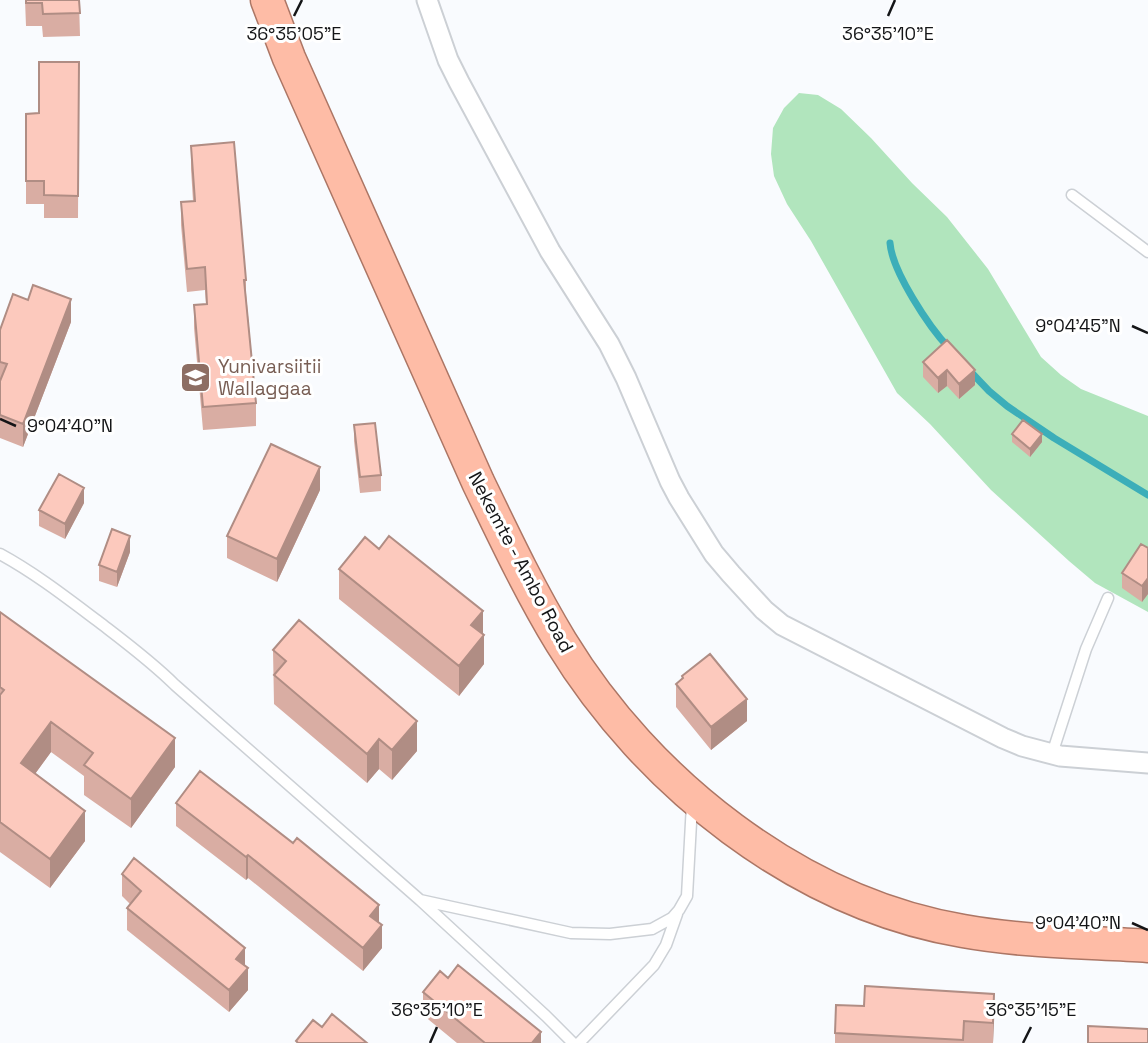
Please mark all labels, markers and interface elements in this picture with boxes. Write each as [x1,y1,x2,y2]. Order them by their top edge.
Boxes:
text: 36°35'05"E [246,22,342,45]
text: 36°35'10"E [842,22,934,45]
text: 9°04'45"N [1035,314,1121,337]
place label: Yunivarsiitii Wallaggaa [218,354,321,401]
school or university icon: Yunivarsiitii Wallaggaa [178,360,212,394]
text: 9°04'40"N [27,414,113,437]
street label: Nekemte - Ambo Road [463,467,579,657]
text: 9°04'40"N [1035,911,1121,934]
text: 36°35'10"E [391,998,483,1021]
text: 36°35'15"E [985,998,1077,1021]

